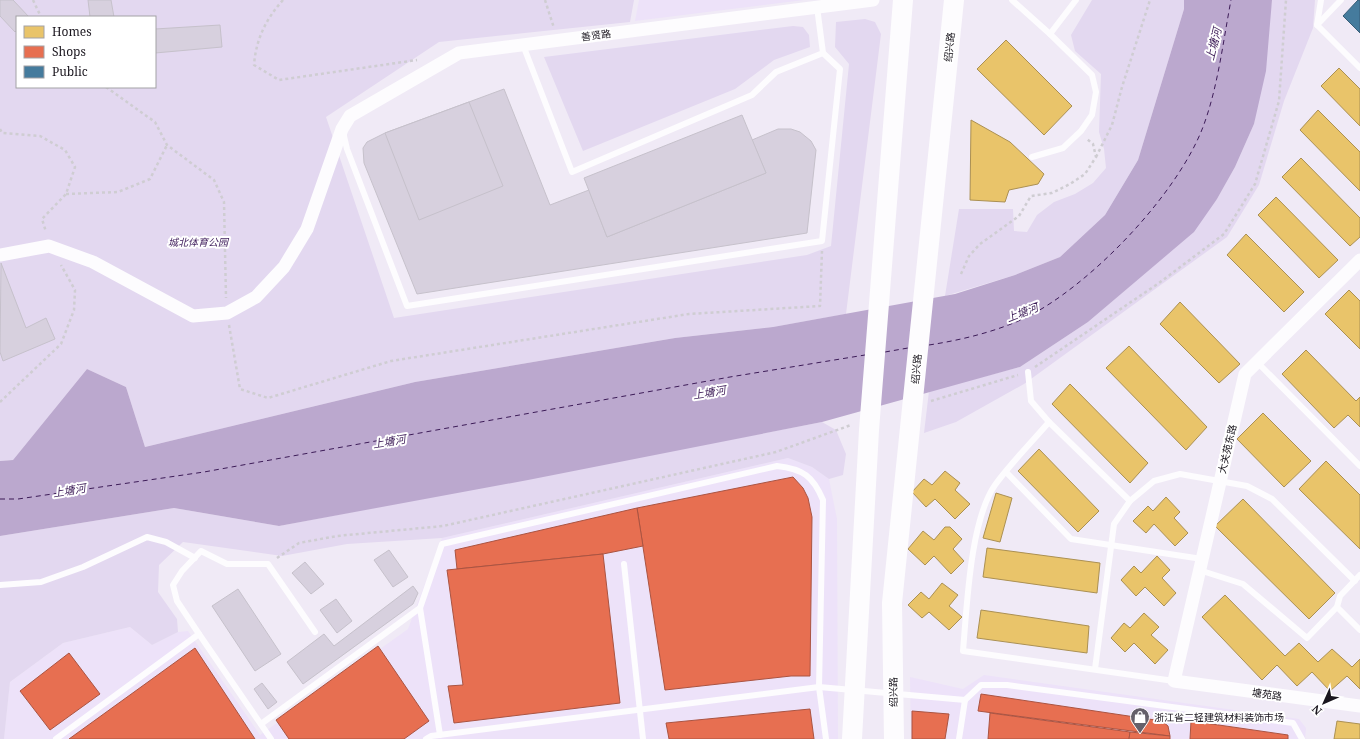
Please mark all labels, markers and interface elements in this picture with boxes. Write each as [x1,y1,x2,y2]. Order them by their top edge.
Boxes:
legend [16,16,156,88]
text: Homes [52,23,92,40]
water label: 上塘河 [1202,24,1225,62]
street label: 善贤路 [580,26,612,44]
street label: 绍兴路 [940,31,958,63]
text: Shops [52,43,86,60]
text: Public [52,63,88,80]
park label: 城北体育公园 [168,235,230,249]
water label: 上塘河 [1004,298,1042,325]
street label: 绍兴路 [908,353,924,385]
water label: 上塘河 [692,382,728,402]
street label: 大关苑东路 [1215,423,1239,475]
water label: 上塘河 [372,431,408,451]
water label: 上塘河 [52,480,88,500]
street label: 绍兴路 [886,677,900,707]
north arrow [1304,683,1344,723]
street label: 塘苑路 [1251,685,1283,703]
text: N [1308,702,1325,719]
shop icon: 浙江省二轻建筑材料装饰市场 [1129,706,1151,734]
place label: 浙江省二轻建筑材料装饰市场 [1154,710,1284,724]

